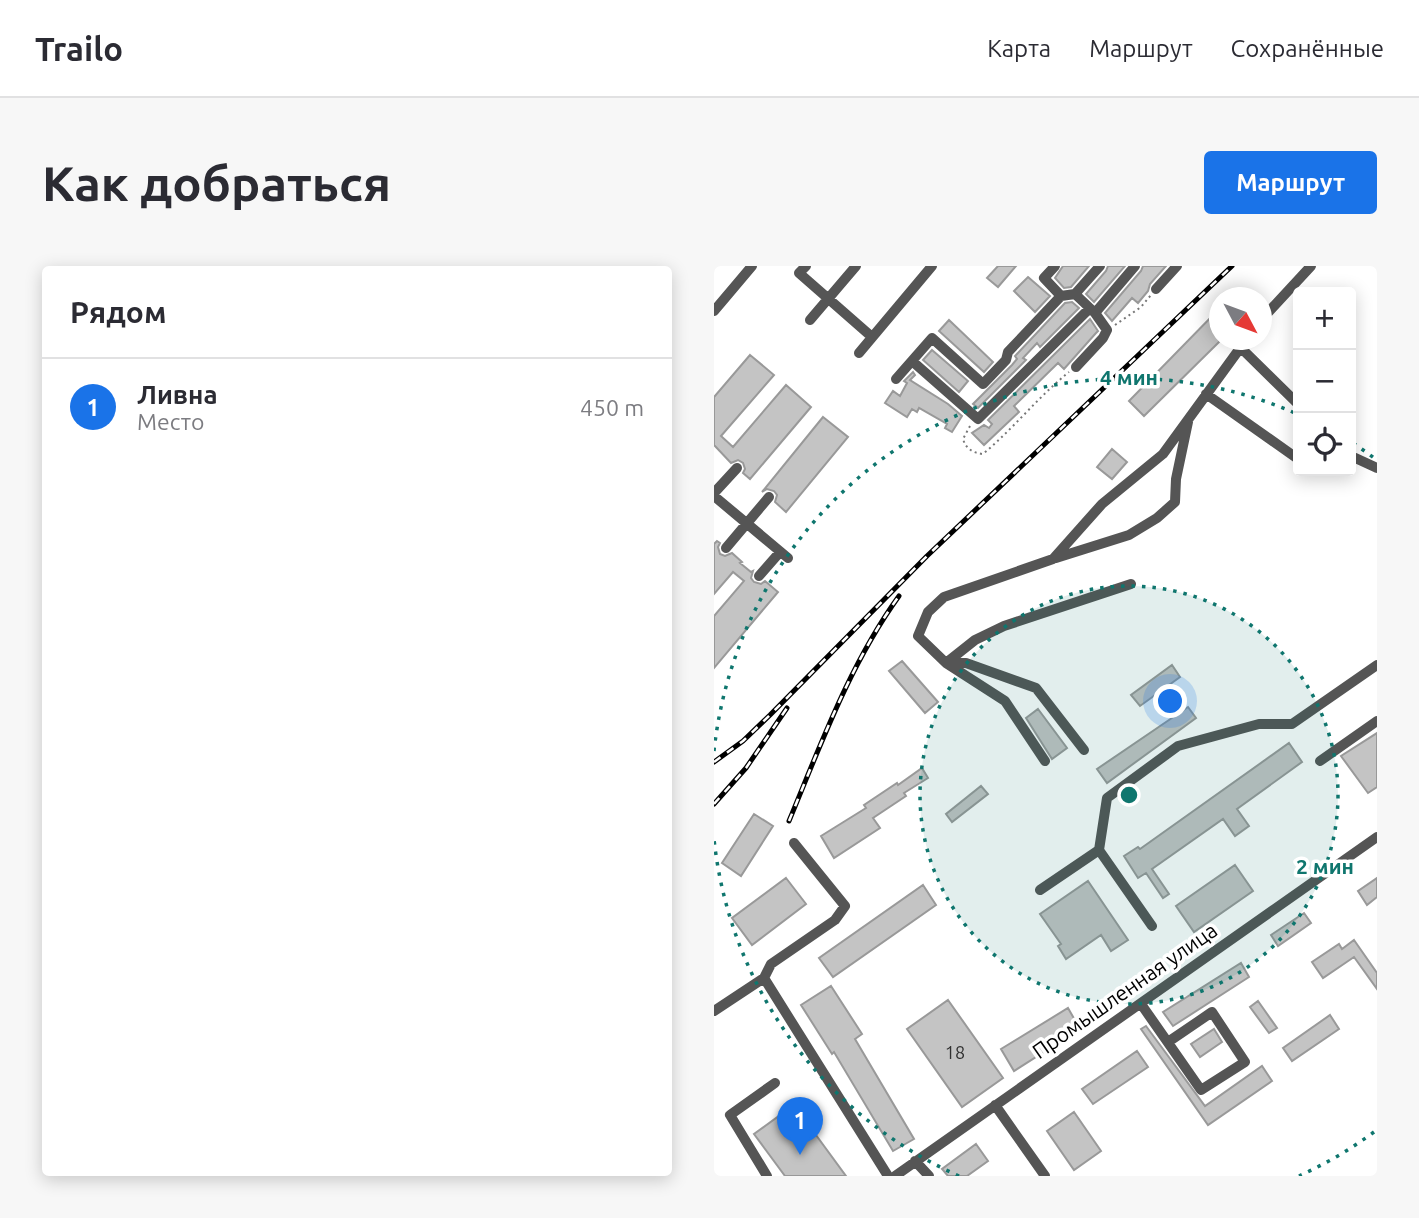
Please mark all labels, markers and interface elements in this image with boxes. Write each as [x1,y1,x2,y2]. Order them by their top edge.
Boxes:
text: Trailo [35,30,123,67]
text: Карта [987,35,1051,62]
text: Маршрут [1089,35,1193,62]
text: Сохранённые [1231,35,1384,62]
button: Маршрут [1204,151,1377,214]
text: Как добраться [42,155,391,210]
north arrow [1209,287,1272,350]
map controls [1293,287,1356,476]
button: + [1293,287,1356,350]
text: Рядом [70,295,166,329]
button: − [1293,350,1356,413]
text: 4 мин [1100,365,1158,389]
text: Ливна [137,380,218,409]
text: 1 [87,395,99,420]
text: 450 m [580,395,644,420]
text: Место [137,409,204,434]
button: locate [1293,413,1356,476]
your location [1153,684,1187,718]
centre of rings [1117,783,1141,807]
text: 2 мин [1296,854,1354,878]
street label: Промышленная улица [1028,917,1221,1063]
house number: 18 [945,1042,965,1062]
pin: 1 [777,1097,823,1155]

